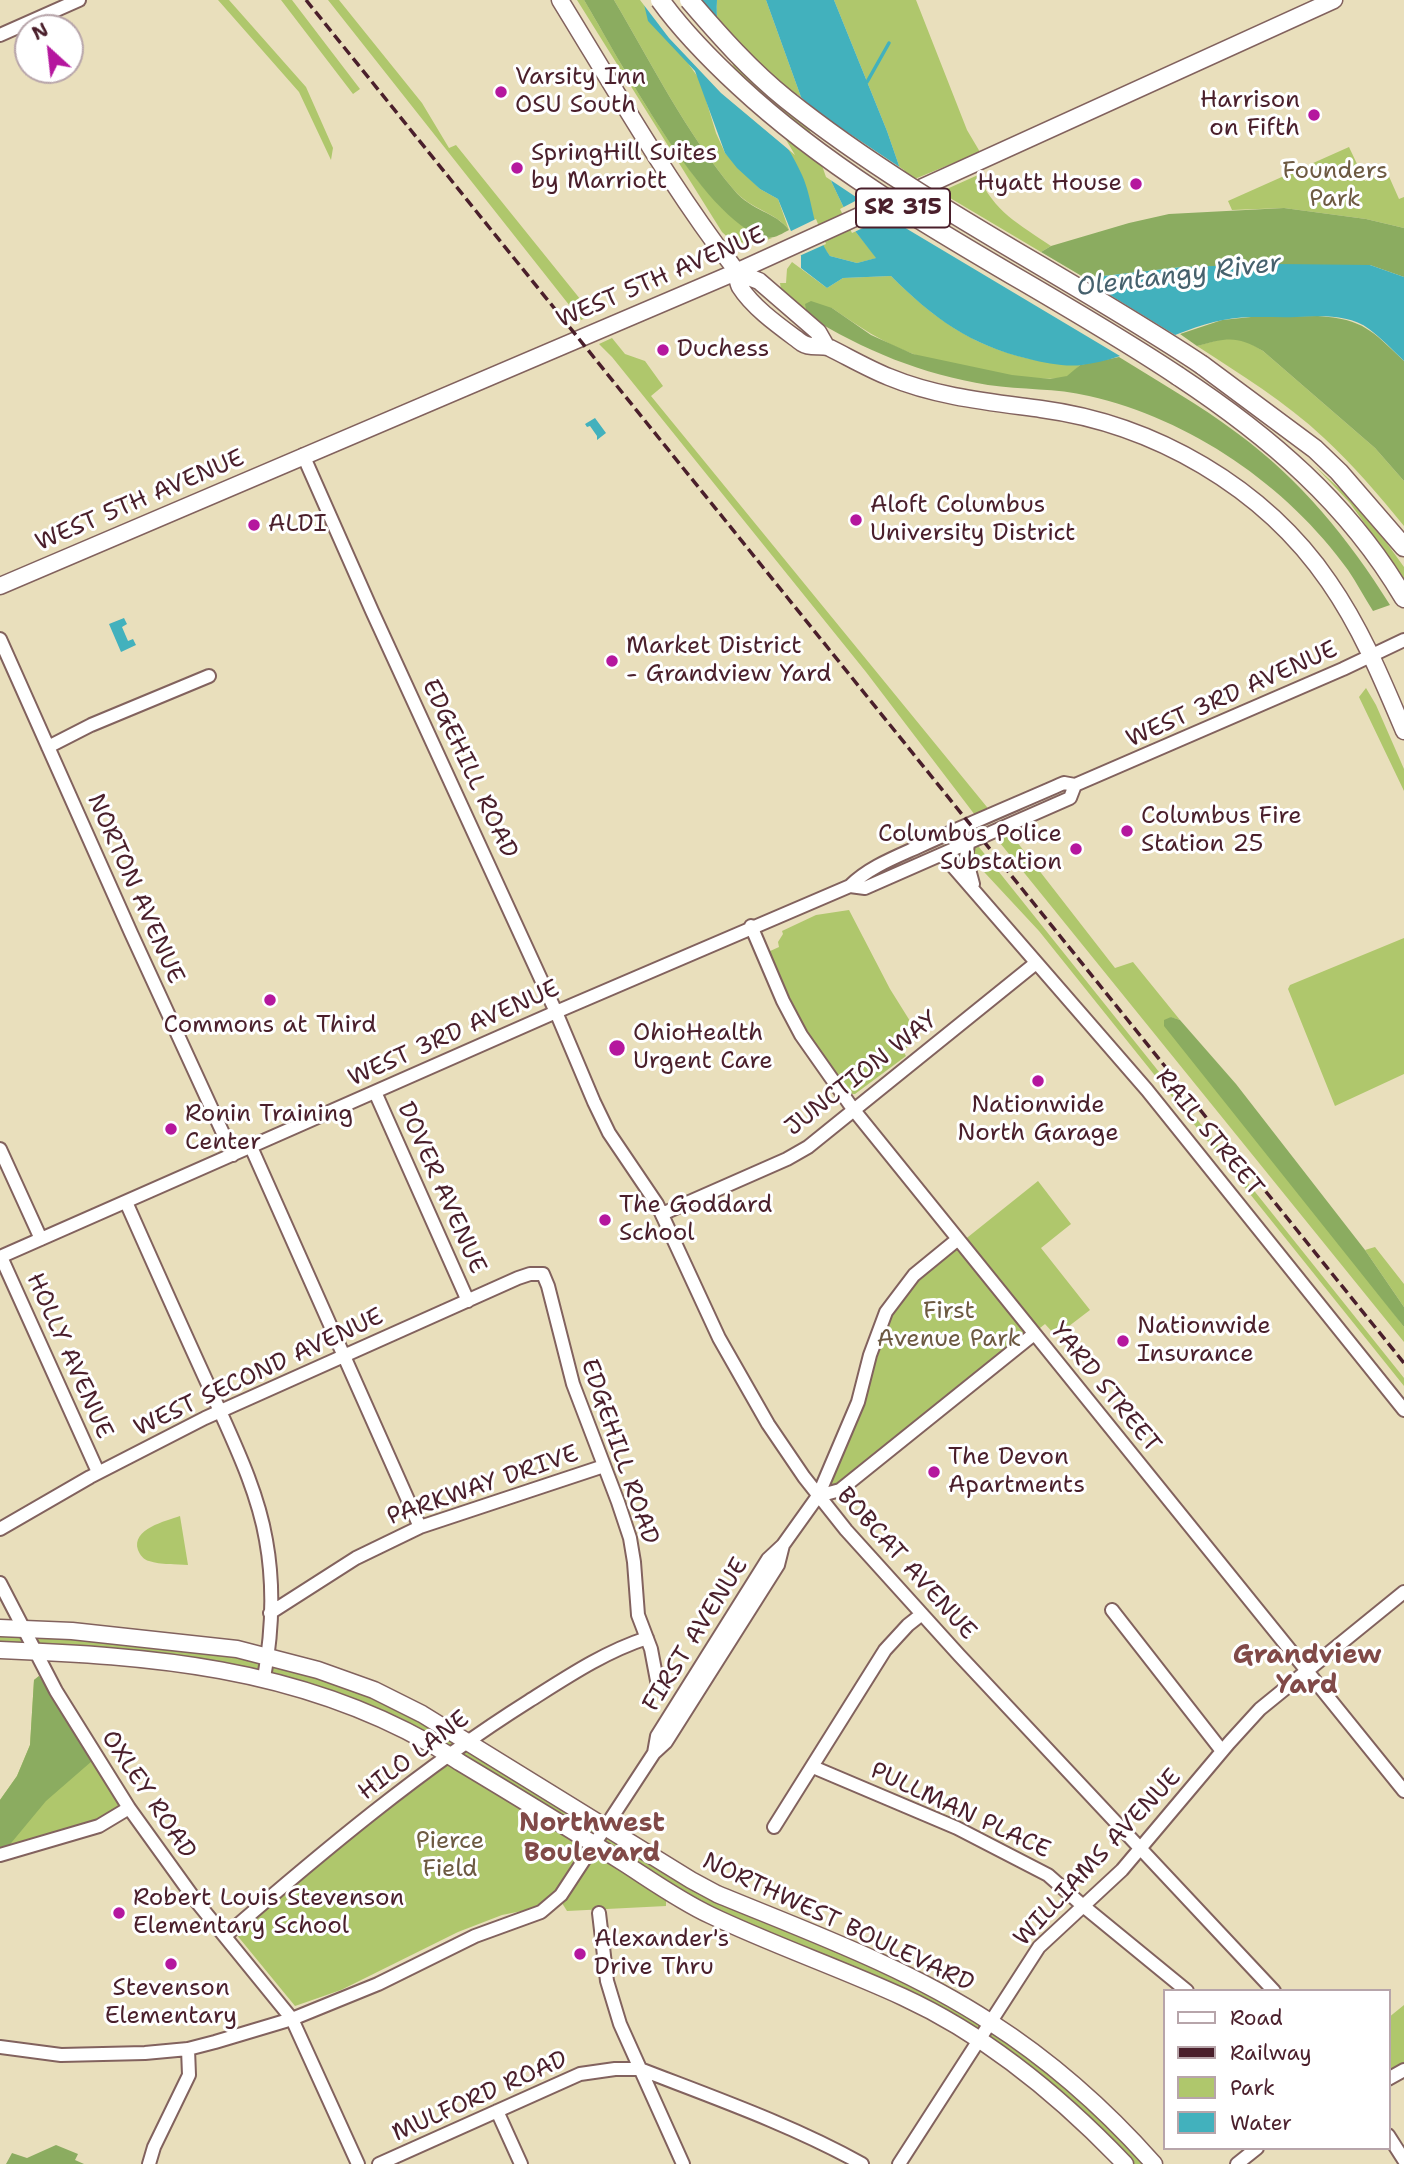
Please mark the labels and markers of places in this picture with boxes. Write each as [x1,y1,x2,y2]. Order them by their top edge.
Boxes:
place label: Varsity Inn OSU South [515,64,646,120]
marker: Varsity Inn OSU South [493,84,509,100]
place label: Harrison on Fifth [1200,87,1300,143]
marker: Harrison on Fifth [1306,107,1322,123]
place label: SpringHill Suites by Marriott [531,140,717,196]
marker: SpringHill Suites by Marriott [509,160,525,176]
place label: Hyatt House [977,170,1122,198]
marker: Hyatt House [1128,176,1144,192]
place label: Duchess [677,336,769,364]
marker: Duchess [655,342,671,358]
place label: Aloft Columbus University District [870,492,1076,548]
place label: ALDI [268,511,327,539]
marker: Aloft Columbus University District [848,512,864,528]
marker: ALDI [246,517,262,533]
place label: Market District - Grandview Yard [626,633,832,689]
marker: Market District - Grandview Yard [604,653,620,669]
place label: Columbus Fire Station 25 [1141,803,1302,859]
place label: Columbus Police Substation [878,821,1062,877]
marker: Columbus Fire Station 25 [1119,823,1135,839]
marker: Columbus Police Substation [1068,841,1084,857]
marker: Commons at Third [262,992,278,1008]
place label: Commons at Third [164,1012,376,1040]
place label: OhioHealth Urgent Care [633,1020,773,1076]
marker: OhioHealth Urgent Care [607,1038,627,1058]
marker: Nationwide North Garage [1030,1073,1046,1089]
place label: Nationwide North Garage [957,1092,1119,1148]
place label: Ronin Training Center [185,1101,353,1157]
marker: Ronin Training Center [163,1121,179,1137]
place label: The Goddard School [619,1192,772,1248]
marker: The Goddard School [597,1212,613,1228]
place label: Nationwide Insurance [1137,1313,1271,1369]
marker: Nationwide Insurance [1115,1333,1131,1349]
place label: The Devon Apartments [948,1444,1085,1500]
marker: The Devon Apartments [926,1464,942,1480]
place label: Robert Louis Stevenson Elementary School [133,1885,404,1941]
marker: Robert Louis Stevenson Elementary School [111,1905,127,1921]
place label: Alexander's Drive Thru [594,1926,729,1982]
marker: Alexander's Drive Thru [572,1946,588,1962]
marker: Stevenson Elementary [163,1956,179,1972]
place label: Stevenson Elementary [105,1975,237,2031]

